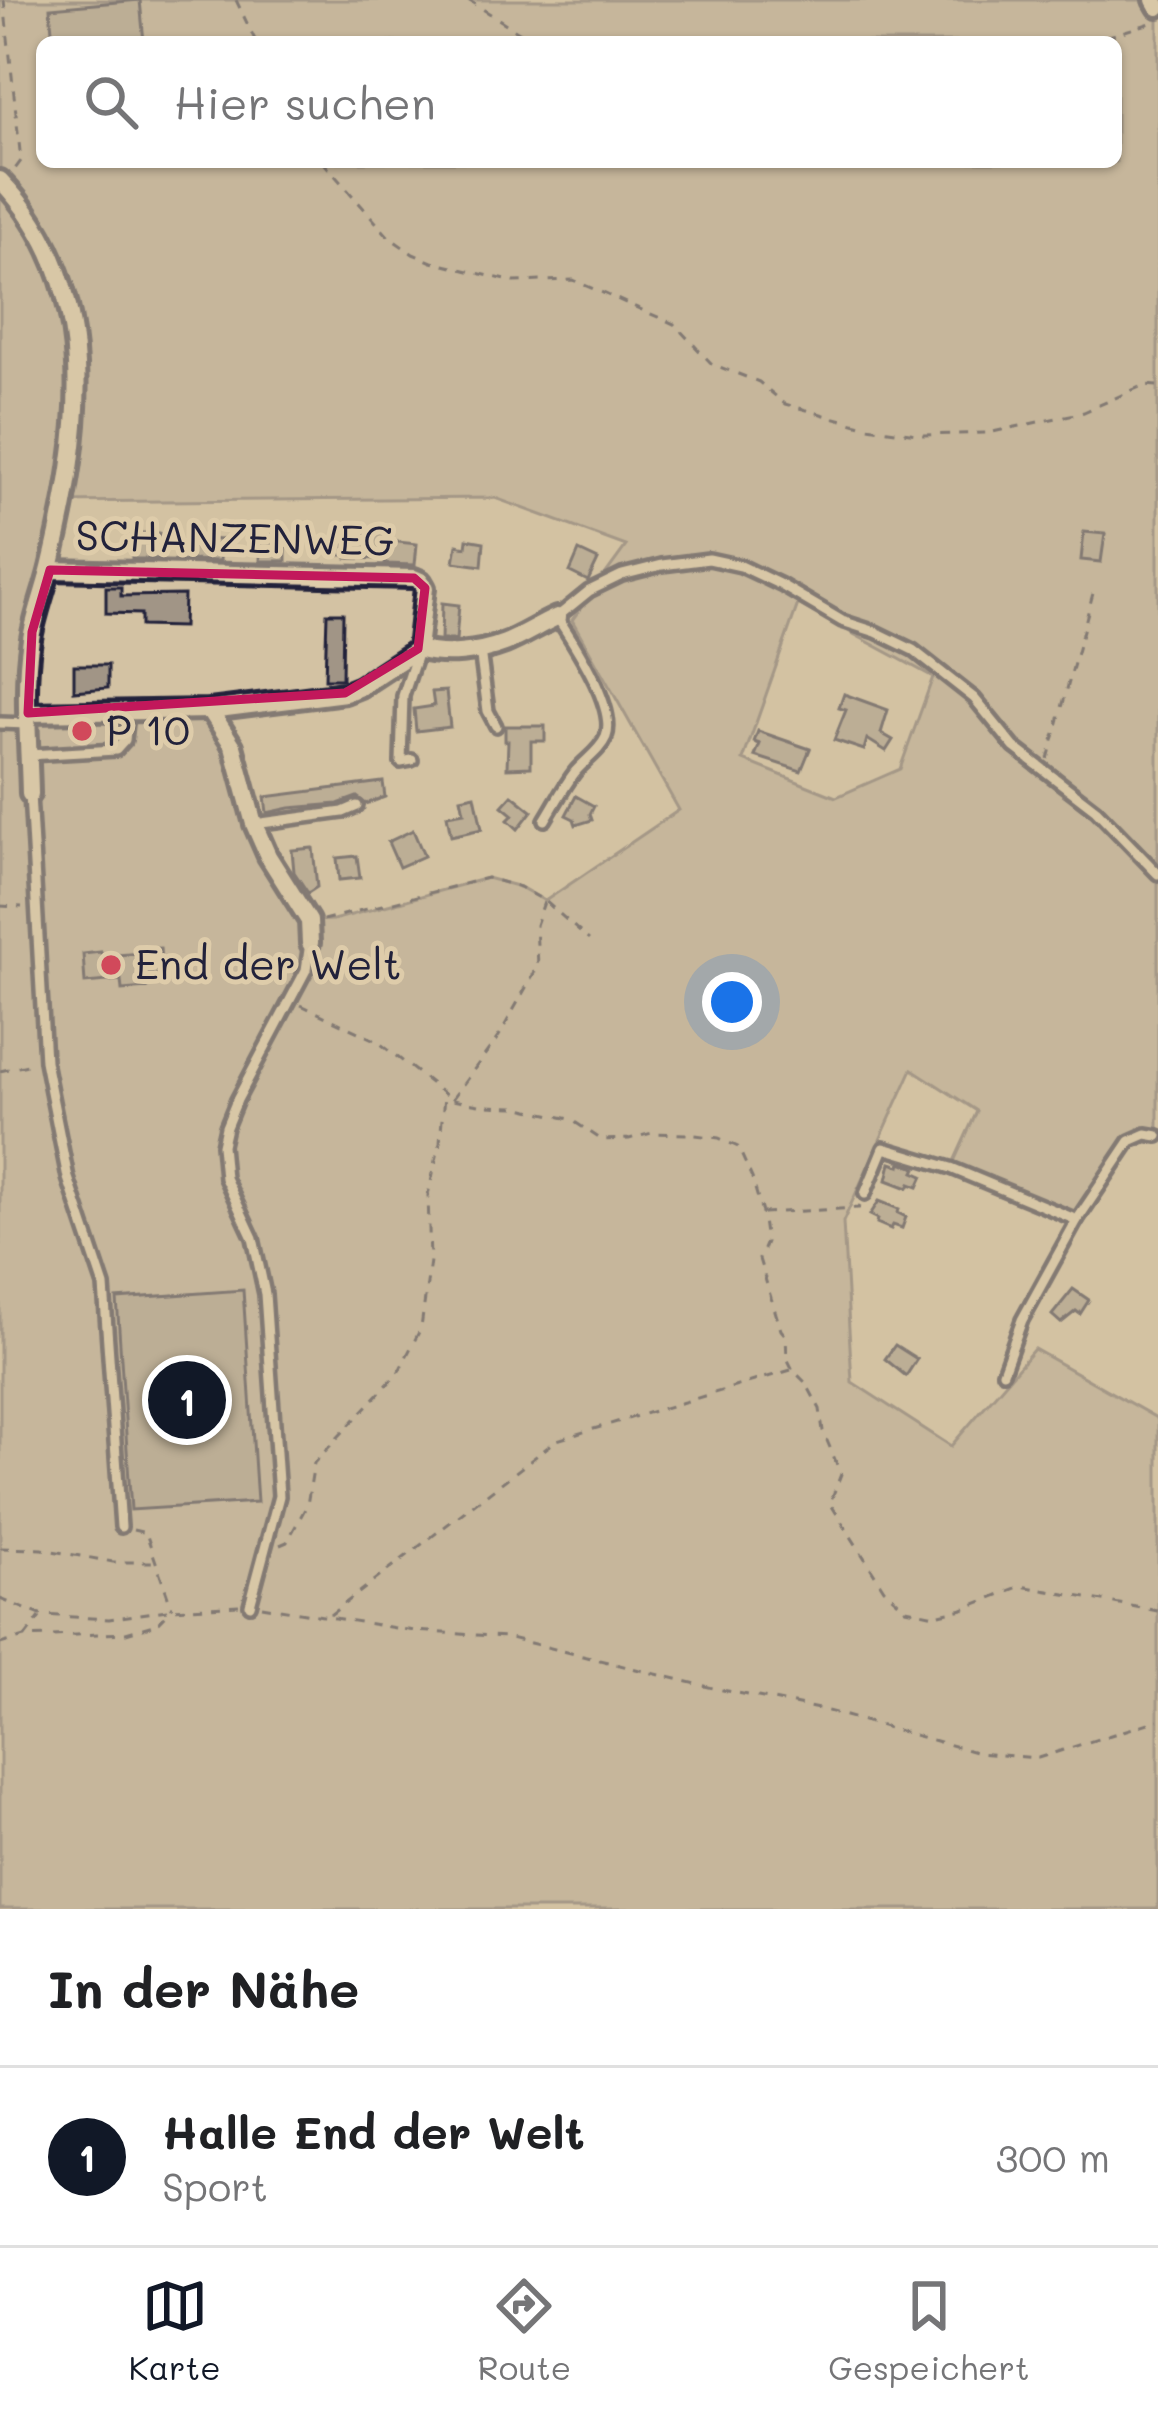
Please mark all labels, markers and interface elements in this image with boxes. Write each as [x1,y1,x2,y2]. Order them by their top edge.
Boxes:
search box [36,36,1122,168]
icon: search [78,69,144,135]
text: Hier suchen [174,73,436,131]
street label: SCHANZENWEG [75,506,395,567]
place label: P 10 [106,702,190,757]
marker: P 10 [69,718,95,744]
place label: End der Welt [135,936,401,991]
marker: End der Welt [98,952,124,978]
your location [702,972,762,1032]
pin: 1 [148,1355,226,1445]
text: In der Nähe [48,1954,359,2021]
text: Halle End der Welt [162,2102,585,2160]
text: 1 [78,2131,96,2182]
text: 300 m [995,2131,1110,2182]
text: Sport [162,2160,268,2211]
tab: Karte [128,2273,221,2388]
tab: Route [478,2273,571,2388]
tab: Gespeichert [828,2273,1030,2388]

